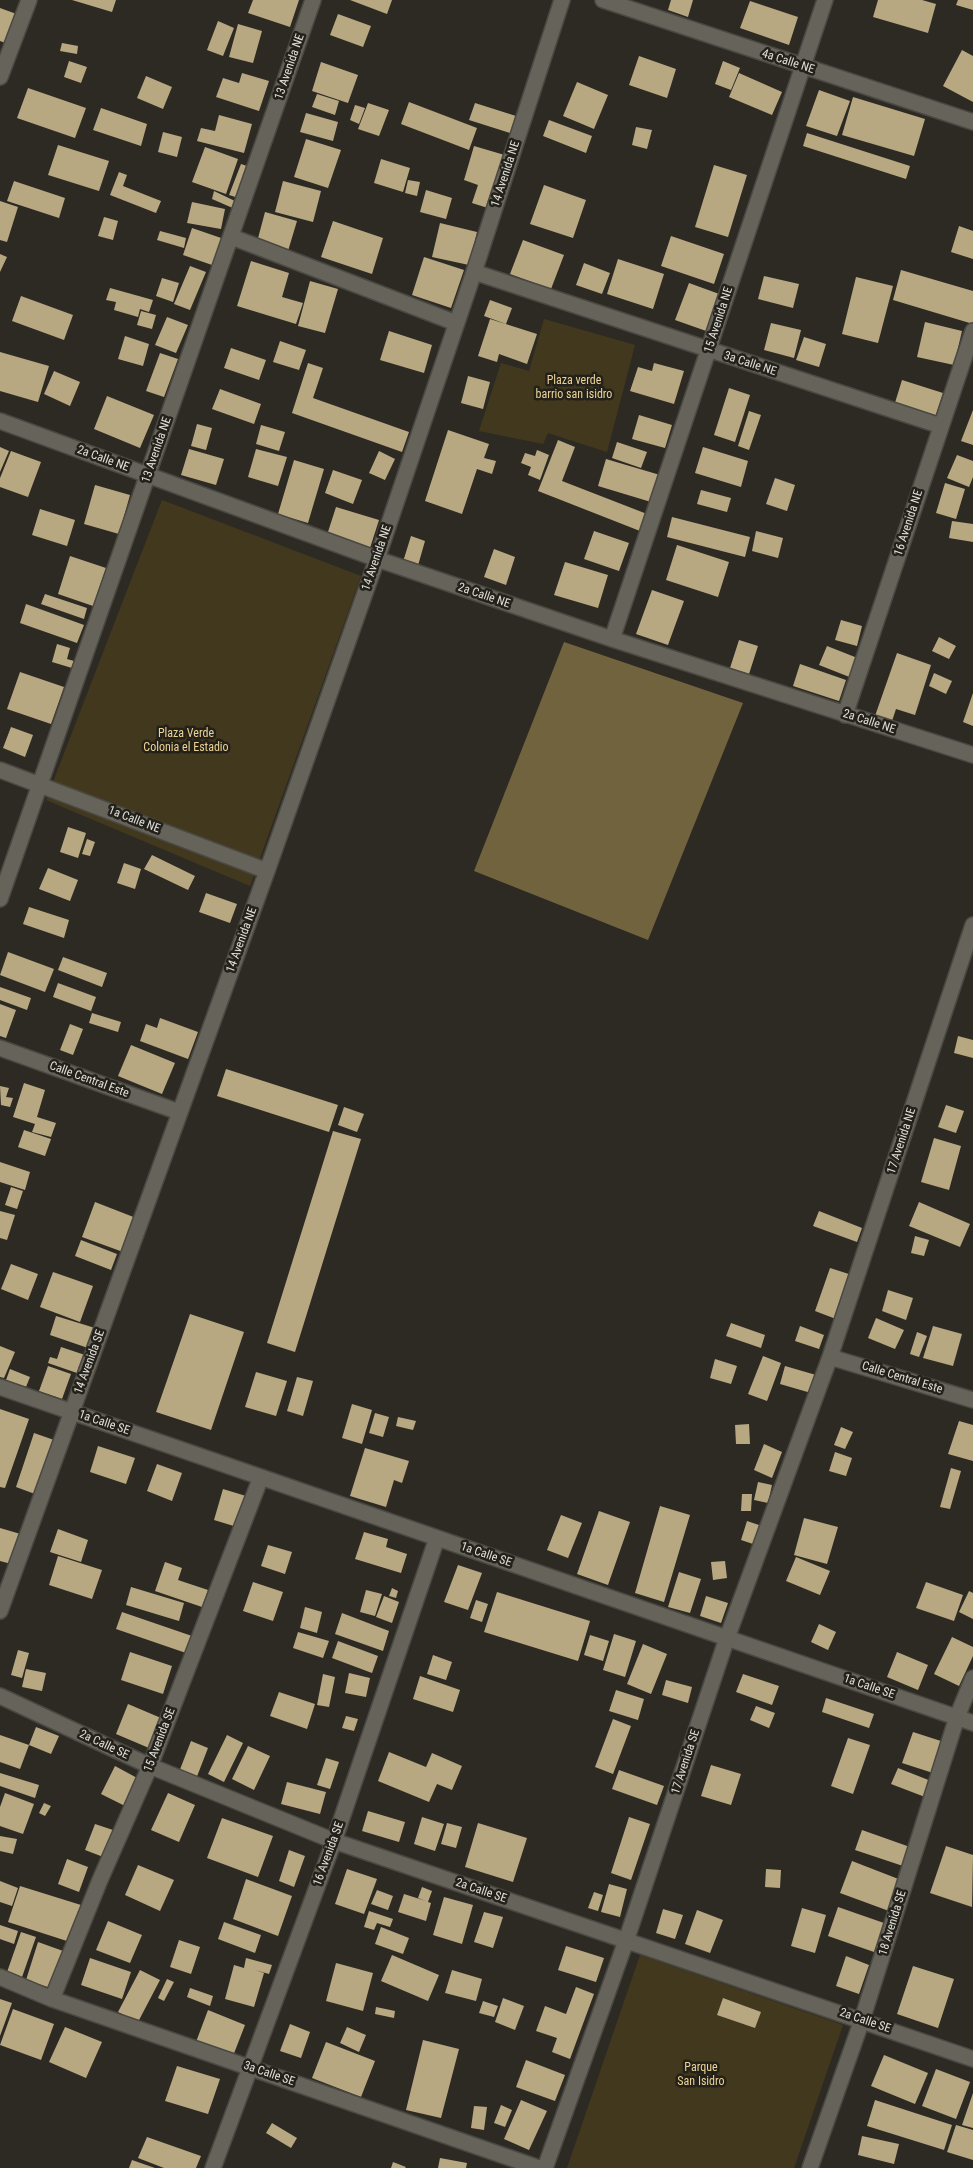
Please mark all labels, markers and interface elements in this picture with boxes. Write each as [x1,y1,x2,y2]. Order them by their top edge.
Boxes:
street label: 13 Avenida NE [272,32,308,102]
street label: 4a Calle NE [760,47,816,77]
street label: 14 Avenida NE [489,139,523,209]
street label: 15 Avenida NE [702,285,736,355]
street label: 3a Calle NE [722,349,778,379]
park label: Plaza verde barrio san isidro [536,374,612,402]
street label: 13 Avenida NE [139,415,175,485]
street label: 2a Calle NE [75,443,131,475]
street label: 16 Avenida NE [892,488,926,558]
street label: 14 Avenida NE [359,523,395,593]
street label: 2a Calle NE [456,580,512,612]
street label: 2a Calle NE [841,707,897,737]
park label: Plaza Verde Colonia el Estadio [143,727,229,755]
street label: 1a Calle NE [106,804,162,836]
street label: 14 Avenida NE [224,905,260,975]
street label: Calle Central Este [47,1059,131,1101]
street label: 17 Avenida NE [885,1106,919,1176]
street label: 14 Avenida SE [72,1328,108,1396]
street label: Calle Central Este [860,1359,944,1397]
street label: 1a Calle SE [77,1408,131,1438]
street label: 1a Calle SE [459,1540,513,1570]
street label: 1a Calle SE [842,1672,896,1702]
street label: 15 Avenida SE [141,1706,179,1774]
street label: 2a Calle SE [77,1727,131,1763]
street label: 17 Avenida SE [669,1728,703,1796]
street label: 16 Avenida SE [311,1820,347,1888]
street label: 2a Calle SE [454,1876,508,1906]
street label: 18 Avenida SE [876,1889,910,1957]
street label: 2a Calle SE [838,2006,892,2036]
street label: 3a Calle SE [242,2059,296,2089]
park label: Parque San Isidro [677,2061,725,2089]

